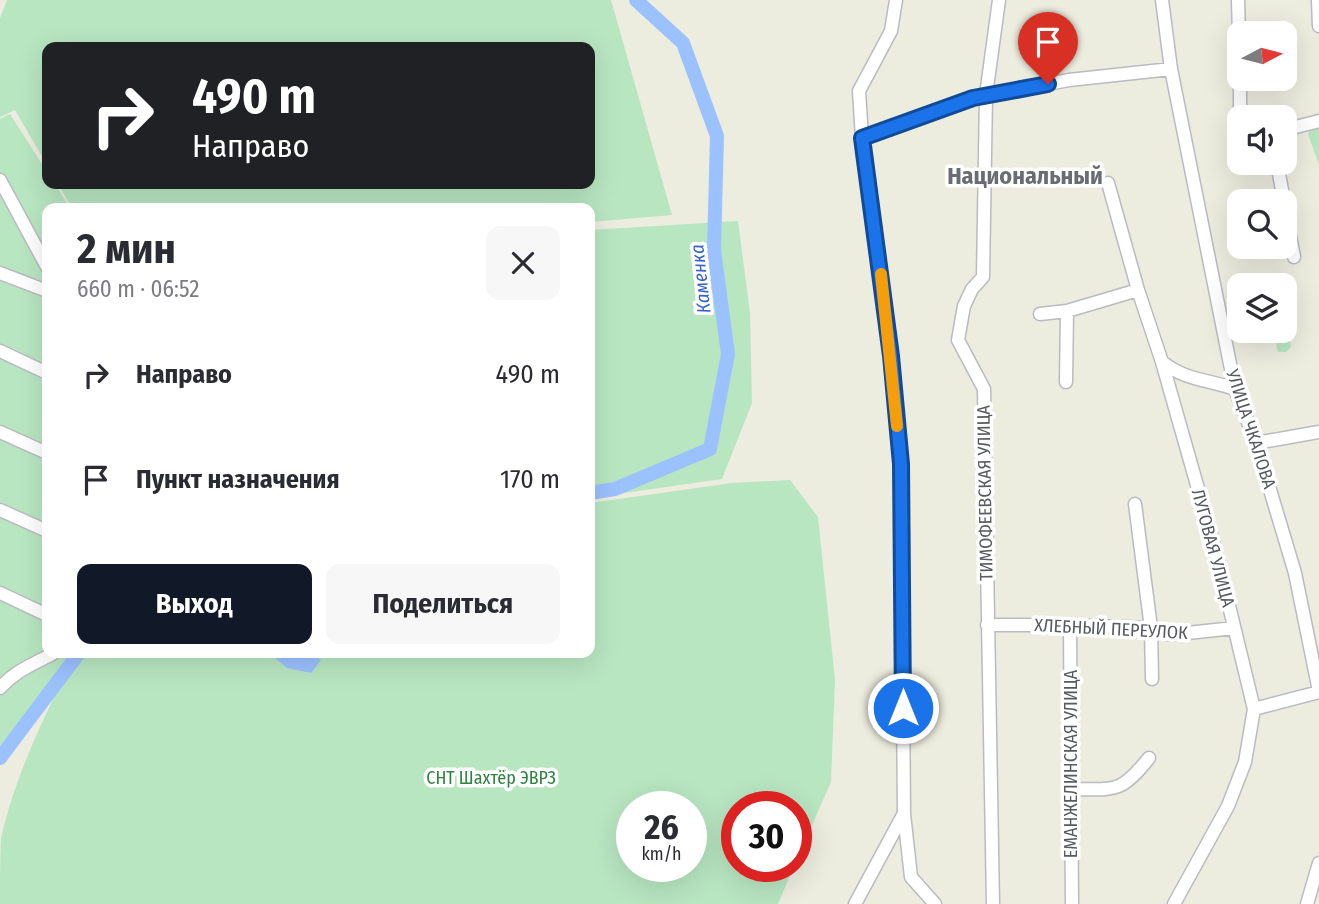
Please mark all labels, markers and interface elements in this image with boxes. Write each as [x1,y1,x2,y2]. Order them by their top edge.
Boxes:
pin [1018,12.0,1078,84]
north arrow [1227,21,1297,91]
map controls [1227,21,1297,343]
icon: arrive [1029,23,1067,61]
text: 490 m [192,67,316,126]
icon: right [77,70,168,161]
button: sound [1227,105,1297,175]
text: Направо [192,127,309,165]
district label: Национальный [947,162,1103,190]
button: search [1227,189,1297,259]
text: 2 мин [77,224,176,274]
button: close [486,226,560,300]
water label: Каменка [685,243,716,315]
button: layers [1227,273,1297,343]
text: 660 m · 06:52 [77,275,199,303]
icon: right [77,356,115,394]
text: Направо [136,359,232,390]
text: 490 m [496,359,560,390]
street label: УЛИЦА ЧКАЛОВА [1221,365,1281,492]
street label: ТИМОФЕЕВСКАЯ УЛИЦА [972,404,998,581]
icon: arrive [77,461,115,499]
text: Пункт назначения [136,464,340,495]
text: 170 m [500,464,560,495]
street label: ЛУГОВАЯ УЛИЦА [1187,487,1239,610]
button: Выход [77,564,312,644]
button: Поделиться [326,564,560,644]
street label: ХЛЕБНЫЙ ПЕРЕУЛОК [1034,614,1189,644]
street label: ЕМАНЖЕЛИНСКАЯ УЛИЦА [1060,669,1082,858]
position arrow [866,671,940,745]
park label: СНТ Шахтёр ЭВРЗ [426,767,556,789]
speed limit sign: 30 [721,791,812,882]
text: 26 [644,806,679,848]
text: km/h [641,843,682,865]

